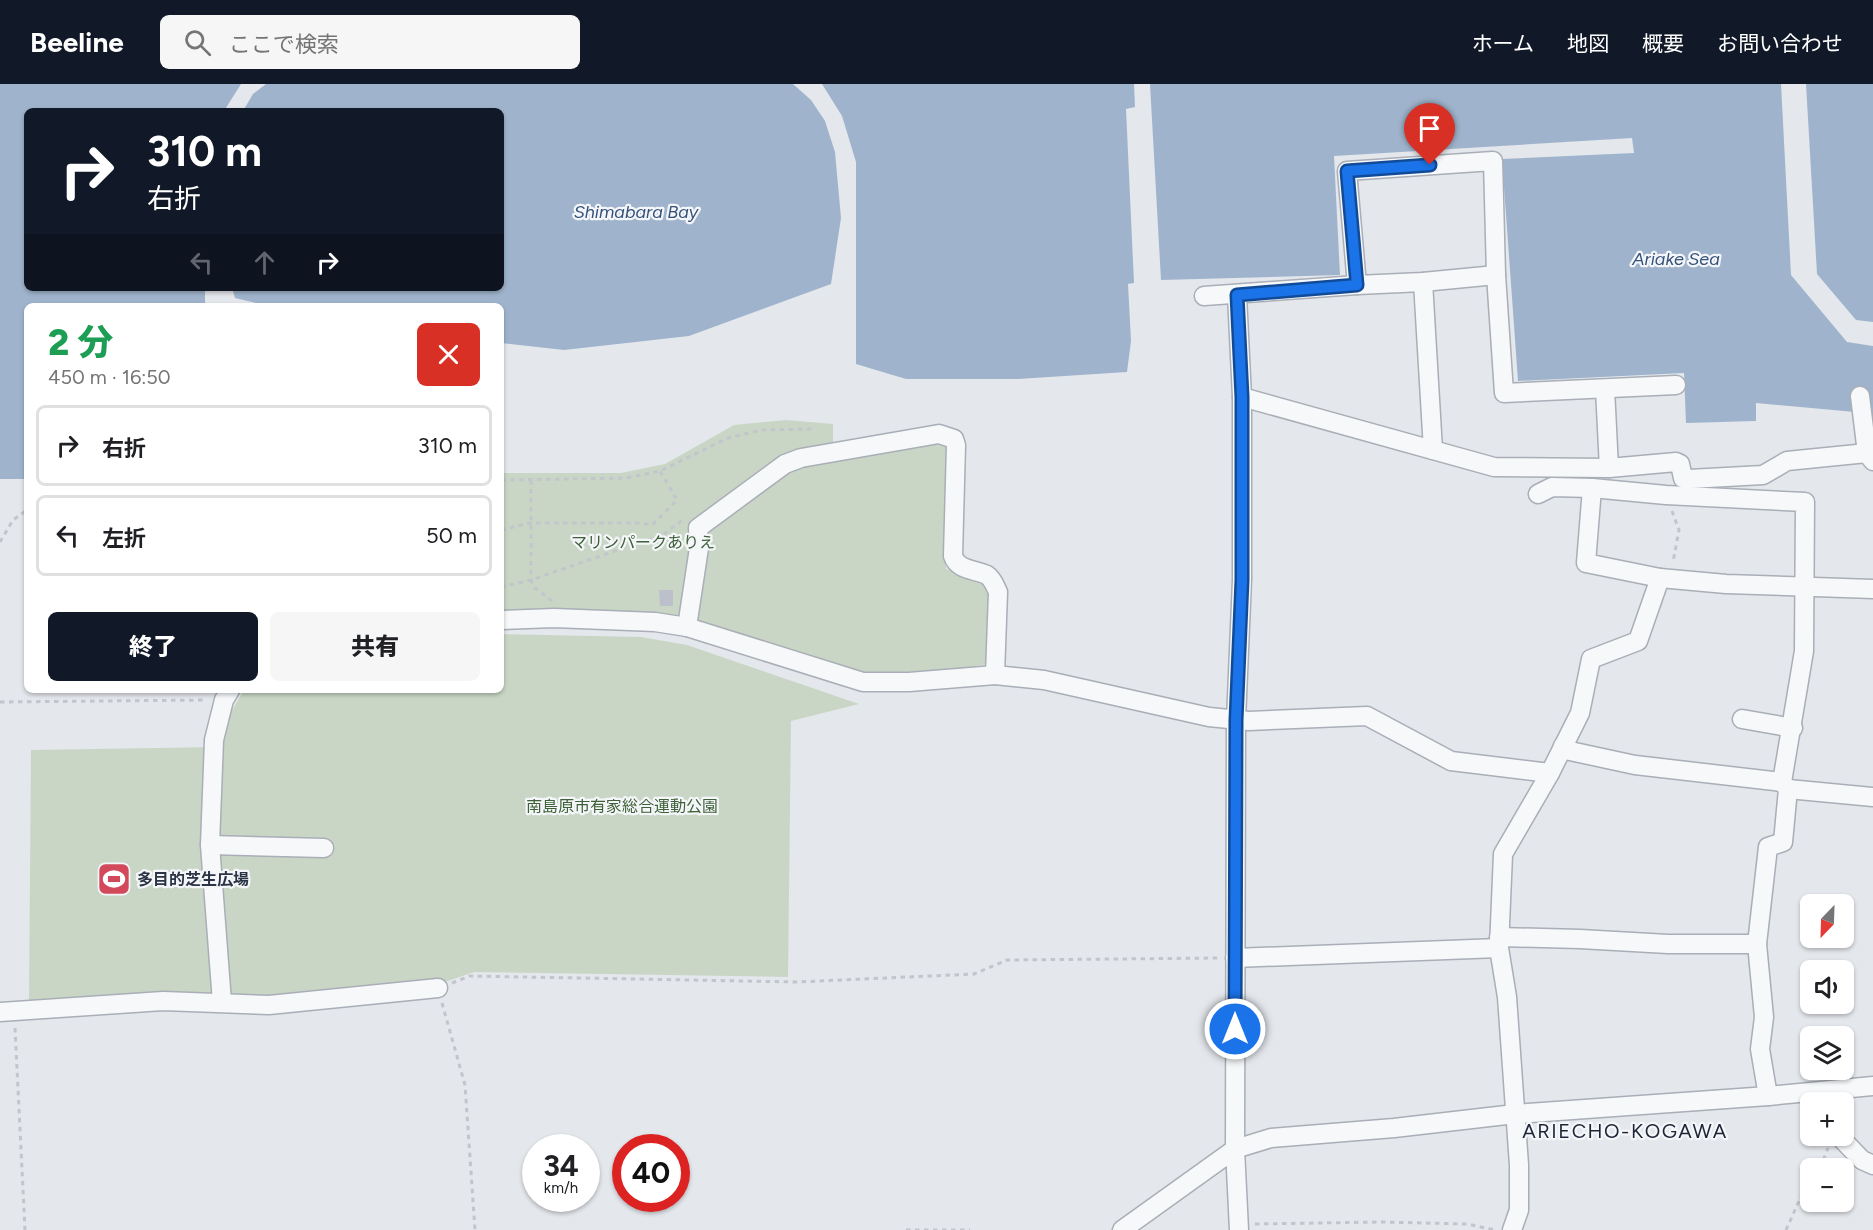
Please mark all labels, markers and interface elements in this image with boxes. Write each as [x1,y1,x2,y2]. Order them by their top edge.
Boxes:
search box [160,15,580,69]
text: Beeline [30,25,124,59]
icon: search [181,26,214,59]
text: ここで検索 [229,31,339,58]
text: ホーム [1472,31,1534,56]
text: 地図 [1567,31,1609,56]
text: 概要 [1642,31,1684,56]
text: お問い合わせ [1717,31,1843,56]
pin [1404,103,1455,165]
icon: arrive [1413,112,1446,145]
text: 310 m [147,126,262,177]
icon: right [48,132,126,210]
text: 右折 [147,182,201,215]
water label: Shimabara Bay [574,201,700,223]
icon: left [185,246,218,279]
icon: ahead [248,246,281,279]
icon: right [311,246,344,279]
water label: Ariake Sea [1631,248,1720,270]
text: 2 分 [48,321,114,364]
button: close [417,323,480,386]
text: 450 m · 16:50 [48,365,171,389]
icon: right [51,429,84,462]
text: 310 m [418,432,477,459]
text: 右折 [102,435,146,462]
icon: left [51,519,84,552]
text: 50 m [426,522,477,549]
text: 左折 [102,525,146,552]
park label: マリンパークありえ [571,533,715,552]
button: 終了 [48,612,258,681]
button: 共有 [270,612,480,681]
park label: 南島原市有家総合運動公園 [526,797,718,816]
sports icon: 多目的芝生広場 [96,861,132,897]
place label: 多目的芝生広場 [137,870,249,889]
north arrow [1800,894,1854,948]
map controls [1800,894,1854,1212]
button: sound [1800,960,1854,1014]
position arrow [1203,997,1267,1061]
button: layers [1800,1026,1854,1080]
button: + [1800,1092,1854,1146]
district label: ARIECHO-KOGAWA [1522,1119,1728,1143]
speed limit sign: 40 [612,1134,690,1212]
text: 34 [543,1147,579,1184]
button: − [1800,1158,1854,1212]
text: km/h [544,1179,578,1197]

